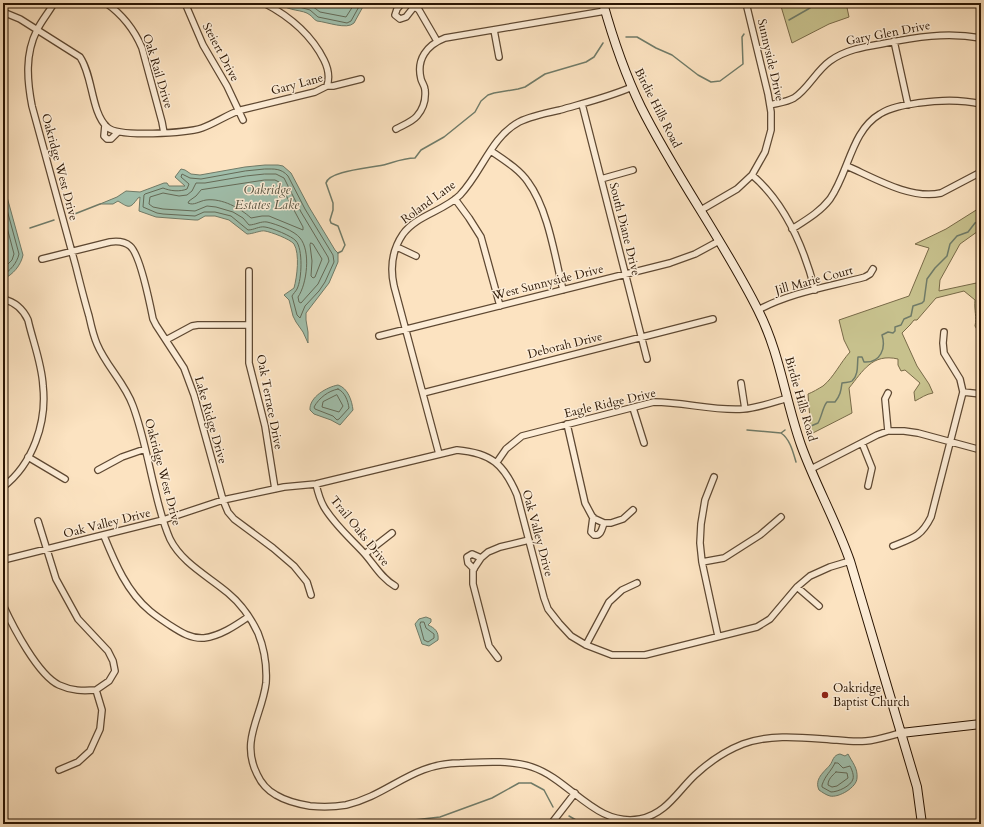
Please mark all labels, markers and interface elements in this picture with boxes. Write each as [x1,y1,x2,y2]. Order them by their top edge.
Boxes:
street label: Sunnyside Drive [754,17,788,103]
street label: Gary Glen Drive [844,17,932,49]
street label: Steiert Drive [199,20,243,84]
street label: Oak Rail Drive [139,32,177,110]
street label: Birdie Hills Road [631,65,685,151]
street label: Gary Lane [269,69,325,99]
street label: Oakridge West Drive [38,112,82,222]
street label: Roland Lane [397,177,459,227]
water label: Oakridge Estates Lake [235,181,300,214]
street label: South Diane Drive [606,181,644,277]
street label: West Sunnyside Drive [490,260,605,304]
street label: Jill Marie Court [771,262,855,299]
street label: Deborah Drive [526,328,604,362]
street label: Oak Terrace Drive [253,353,287,451]
street label: Birdie Hills Road [781,355,821,444]
street label: Lake Ridge Drive [191,375,231,465]
street label: Eagle Ridge Drive [563,385,657,421]
street label: Oakridge West Drive [141,417,185,527]
street label: Oak Valley Drive [519,488,557,578]
street label: Trail Oaks Drive [327,492,393,570]
street label: Oak Valley Drive [62,504,152,542]
place label: Oakridge Baptist Church [833,680,910,710]
marker: Oakridge Baptist Church [820,690,830,700]

